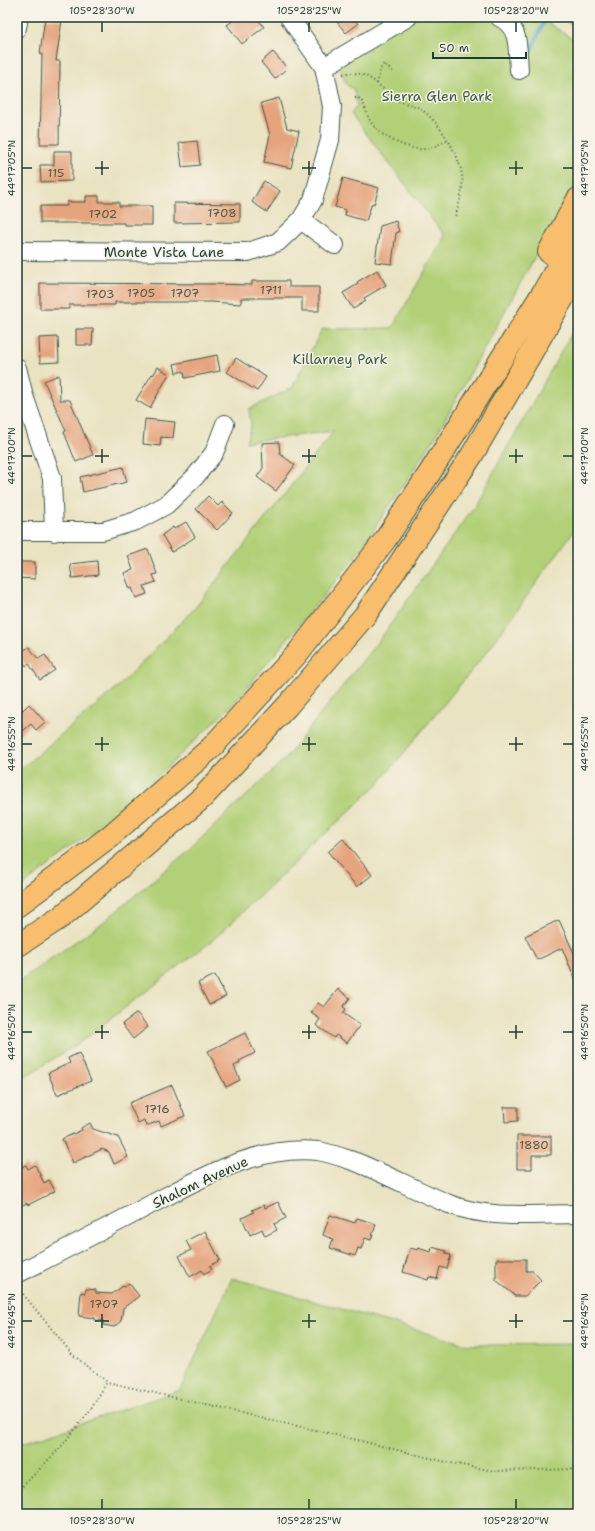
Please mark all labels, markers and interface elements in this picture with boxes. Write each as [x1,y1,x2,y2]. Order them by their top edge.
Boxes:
text: 105°28'30"W [69,4,135,17]
text: 105°28'25"W [277,4,342,17]
text: 105°28'20"W [483,4,549,17]
scale bar [433,34,526,60]
text: 50 m [439,40,469,56]
park label: Sierra Glen Park [382,87,492,105]
text: 44°17'05"N [5,140,18,196]
text: 44°17'05"N [578,140,591,196]
house number: 115 [48,165,64,181]
house number: 1708 [207,205,237,221]
house number: 1702 [89,206,117,222]
street label: Monte Vista Lane [104,243,224,261]
house number: 1711 [260,282,282,298]
house number: 1705 [127,285,155,301]
house number: 1707 [171,285,199,301]
house number: 1703 [86,286,114,302]
park label: Killarney Park [293,350,387,368]
text: 44°17'00"N [5,427,18,485]
text: 44°17'00"N [578,427,591,485]
text: 44°16'55"N [5,716,18,772]
text: 44°16'55"N [578,716,591,772]
text: 44°16'50"N [5,1004,18,1060]
text: 44°16'50"N [578,1004,591,1060]
house number: 1716 [144,1101,170,1117]
house number: 1880 [519,1137,549,1153]
street label: Shalom Avenue [149,1152,251,1212]
text: 44°16'45"N [5,1293,18,1349]
text: 44°16'45"N [578,1293,591,1349]
house number: 1707 [90,1296,118,1312]
text: 105°28'30"W [69,1514,135,1527]
text: 105°28'25"W [277,1514,342,1527]
text: 105°28'20"W [483,1514,549,1527]

